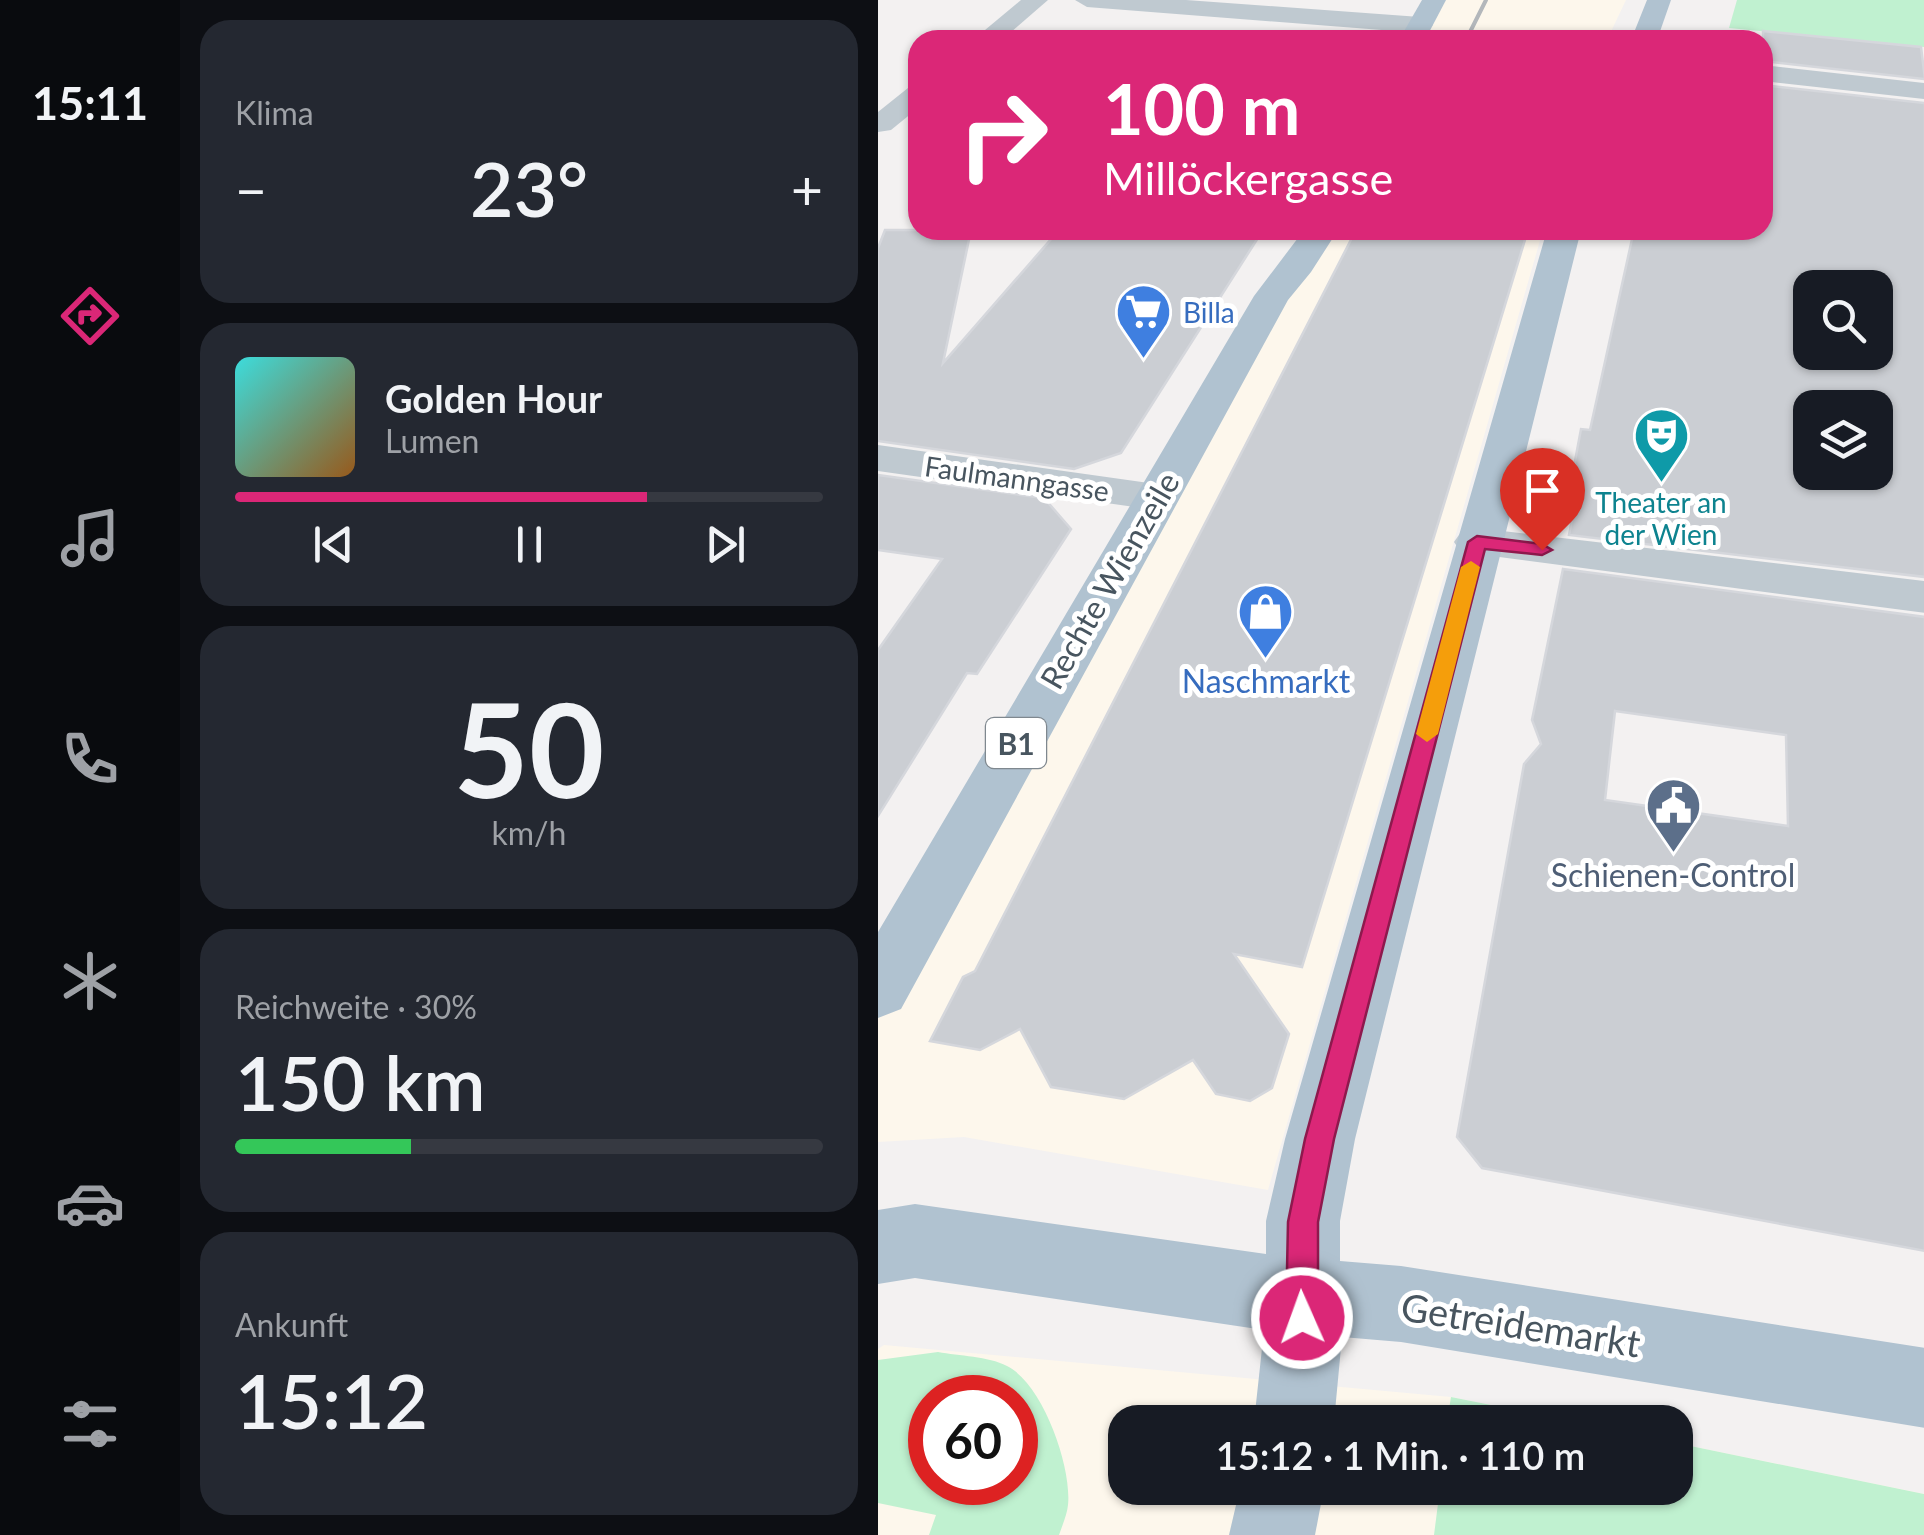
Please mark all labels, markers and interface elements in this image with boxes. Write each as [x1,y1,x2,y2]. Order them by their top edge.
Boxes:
text: 100 m [1103,66,1300,150]
icon: right [938,70,1068,200]
text: 15:11 [32,76,148,130]
text: Klima [235,93,314,132]
text: 23° [470,143,588,233]
text: Millöckergasse [1103,151,1393,205]
text: − [235,156,267,222]
text: + [791,156,823,222]
map controls [1793,270,1893,490]
button: search [1793,270,1893,370]
icon: directions [55,281,125,351]
supermarket icon: Billa [1114,282,1174,361]
place label: Billa [1183,295,1235,329]
text: Golden Hour [385,375,602,421]
button: layers [1793,390,1893,490]
theatre icon: Theater an der Wien [1631,406,1691,485]
text: Lumen [385,421,479,460]
street label: Faulmanngasse [923,448,1111,508]
pin [1500,448,1585,551]
icon: arrive [1515,463,1570,518]
street label: Rechte Wienzeile [1031,465,1187,695]
place label: Theater an der Wien [1595,485,1727,551]
icon: music [55,503,125,573]
icon: previous [306,517,361,572]
icon: pause [502,517,557,572]
icon: next [698,517,753,572]
shop icon: Naschmarkt [1236,581,1296,660]
place label: Naschmarkt [1182,661,1351,700]
text: 50 [454,670,604,826]
road number: B1 [986,718,1046,768]
icon: phone [55,724,125,794]
public building icon: Schienen-Control [1643,775,1703,854]
text: km/h [492,813,566,852]
place label: Schienen-Control [1551,855,1795,894]
icon: climate [55,946,125,1016]
text: Reichweite · 30% [235,987,477,1026]
text: 150 km [235,1037,486,1127]
icon: car [55,1168,125,1238]
position arrow [1250,1266,1354,1370]
street label: Getreidemarkt [1398,1282,1644,1366]
text: Ankunft [235,1305,348,1344]
text: 15:12 [235,1355,428,1445]
speed limit sign: 60 [908,1375,1038,1505]
icon: filters [55,1389,125,1459]
text: 15:12 · 1 Min. · 110 m [1216,1432,1585,1478]

